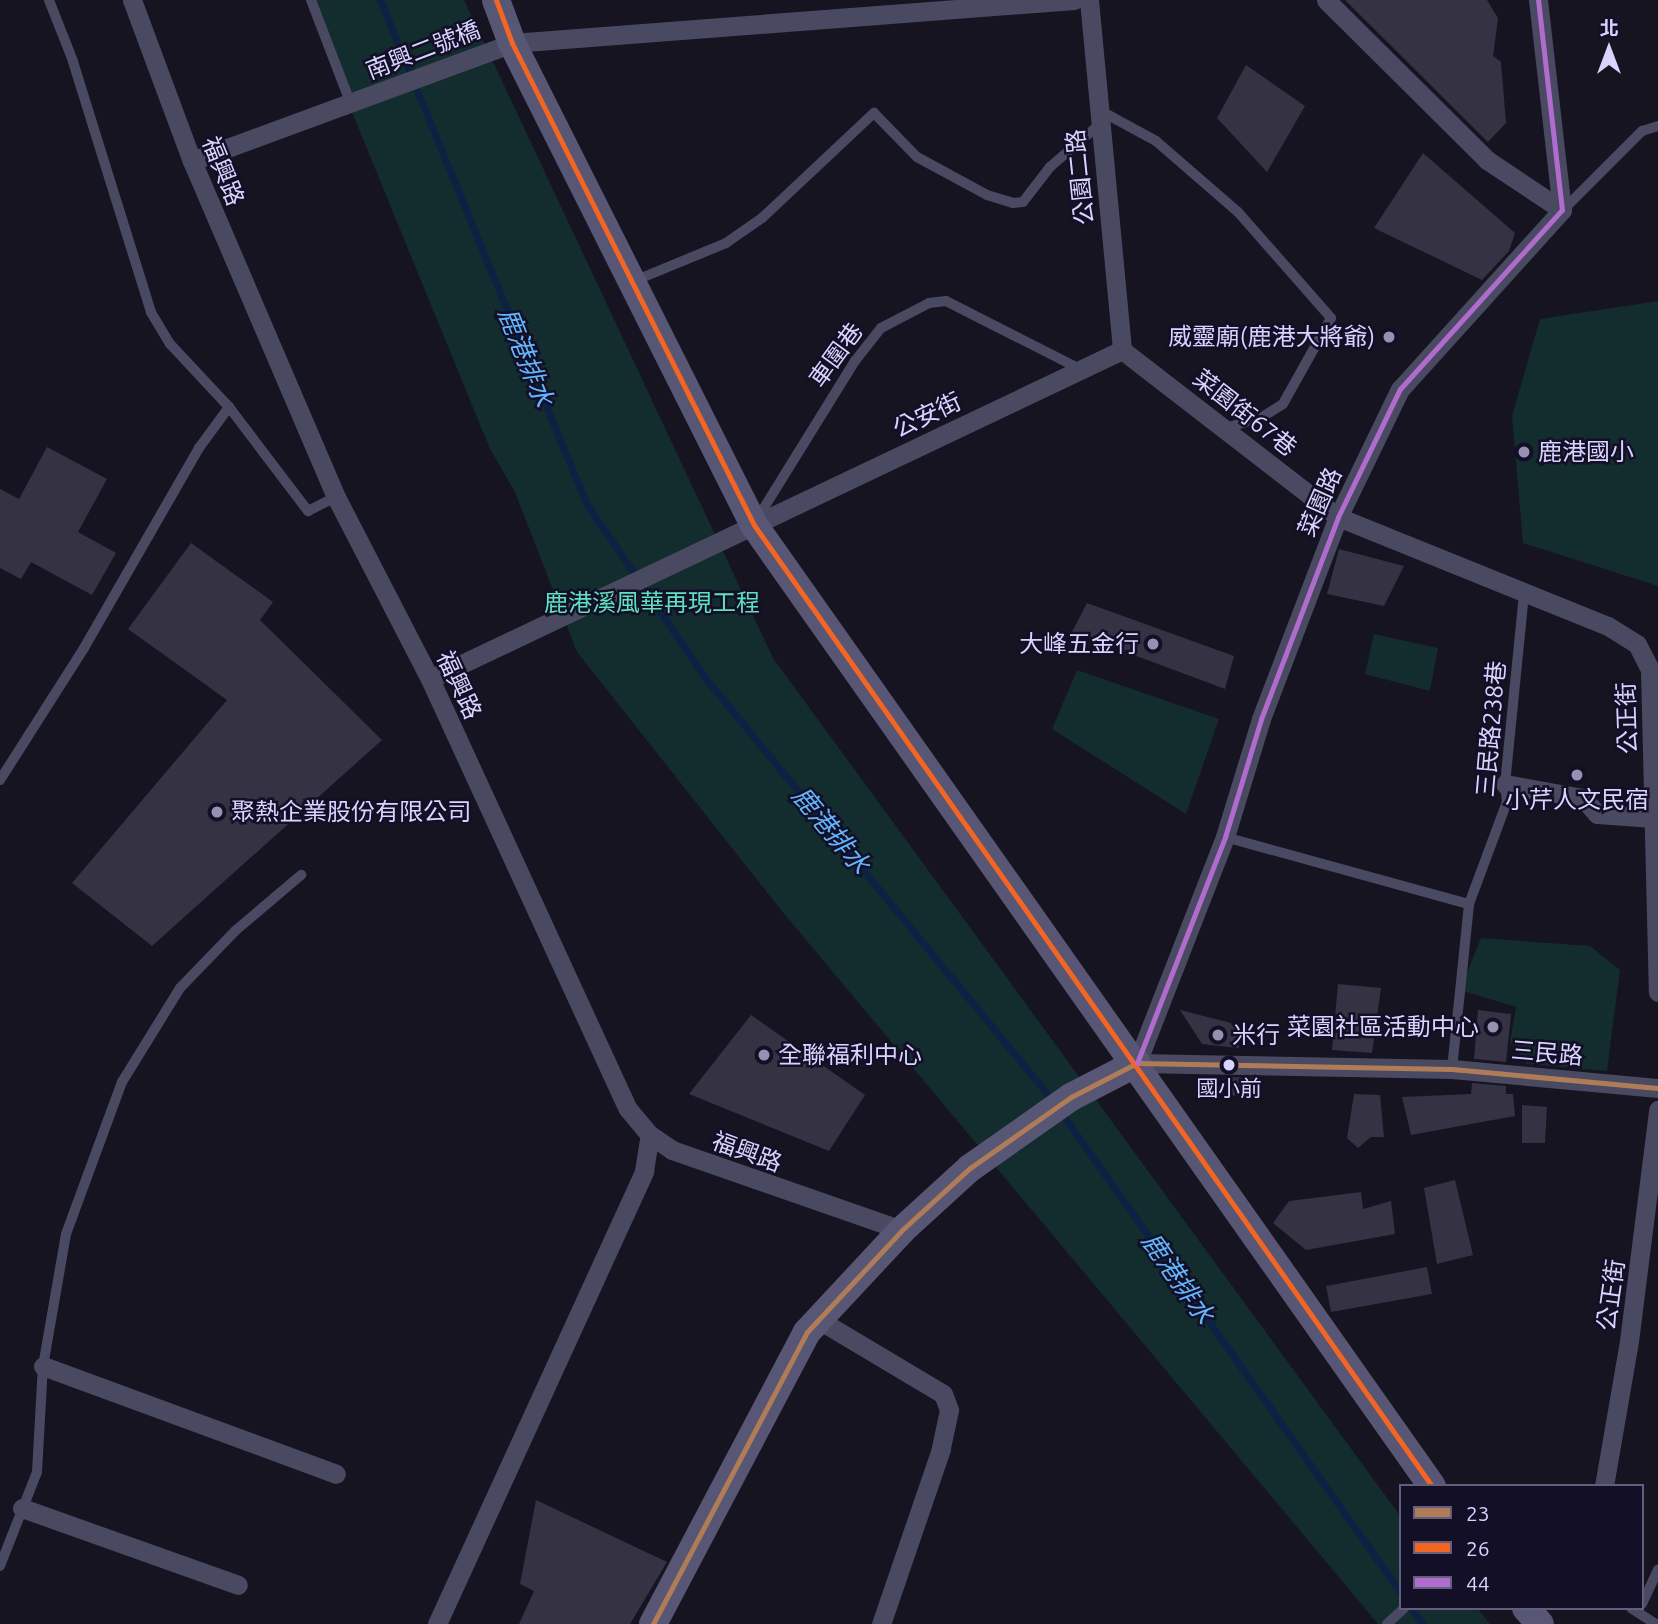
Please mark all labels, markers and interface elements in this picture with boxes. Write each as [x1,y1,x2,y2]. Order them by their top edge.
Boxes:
north arrow [1574,14,1644,84]
street label: 南興二號橋 [362,15,484,85]
text: 北 [1599,17,1619,39]
street label: 公園二路 [1061,128,1099,226]
street label: 福興路 [196,132,250,210]
water label: 鹿港排水 [492,303,560,411]
street label: 車圍巷 [803,317,869,393]
place label: 威靈廟(鹿港大將爺) [1168,323,1375,351]
marker: 威靈廟(鹿港大將爺) [1381,329,1397,345]
street label: 菜園街67巷 [1188,364,1302,462]
street label: 公安街 [888,387,966,443]
place label: 鹿港國小 [1538,438,1634,466]
marker: 鹿港國小 [1516,444,1532,460]
street label: 菜園路 [1292,463,1348,541]
park label: 鹿港溪風華再現工程 [544,589,760,617]
place label: 大峰五金行 [1019,630,1139,658]
marker: 大峰五金行 [1145,636,1161,652]
street label: 福興路 [431,646,487,724]
street label: 三民路238巷 [1471,660,1511,798]
street label: 公正街 [1611,682,1643,754]
marker: 小芹人文民宿 [1569,767,1585,783]
water label: 鹿港排水 [786,780,876,880]
place label: 小芹人文民宿 [1505,786,1649,814]
place label: 聚熱企業股份有限公司 [231,798,471,826]
marker: 聚熱企業股份有限公司 [209,804,225,820]
place label: 菜園社區活動中心 [1287,1013,1479,1041]
marker: 菜園社區活動中心 [1485,1019,1501,1035]
place label: 米行 [1232,1021,1280,1049]
marker: 米行 [1210,1027,1226,1043]
street label: 三民路 [1510,1036,1584,1070]
place label: 全聯福利中心 [778,1041,922,1069]
marker: 全聯福利中心 [756,1047,772,1063]
marker: 國小前 [1222,1058,1236,1072]
place label: 國小前 [1196,1075,1262,1101]
street label: 福興路 [708,1126,786,1178]
water label: 鹿港排水 [1135,1226,1221,1330]
street label: 公正街 [1592,1257,1630,1333]
legend [1399,1484,1644,1610]
text: 23 [1466,1501,1490,1525]
text: 26 [1466,1536,1490,1560]
text: 44 [1466,1571,1490,1595]

